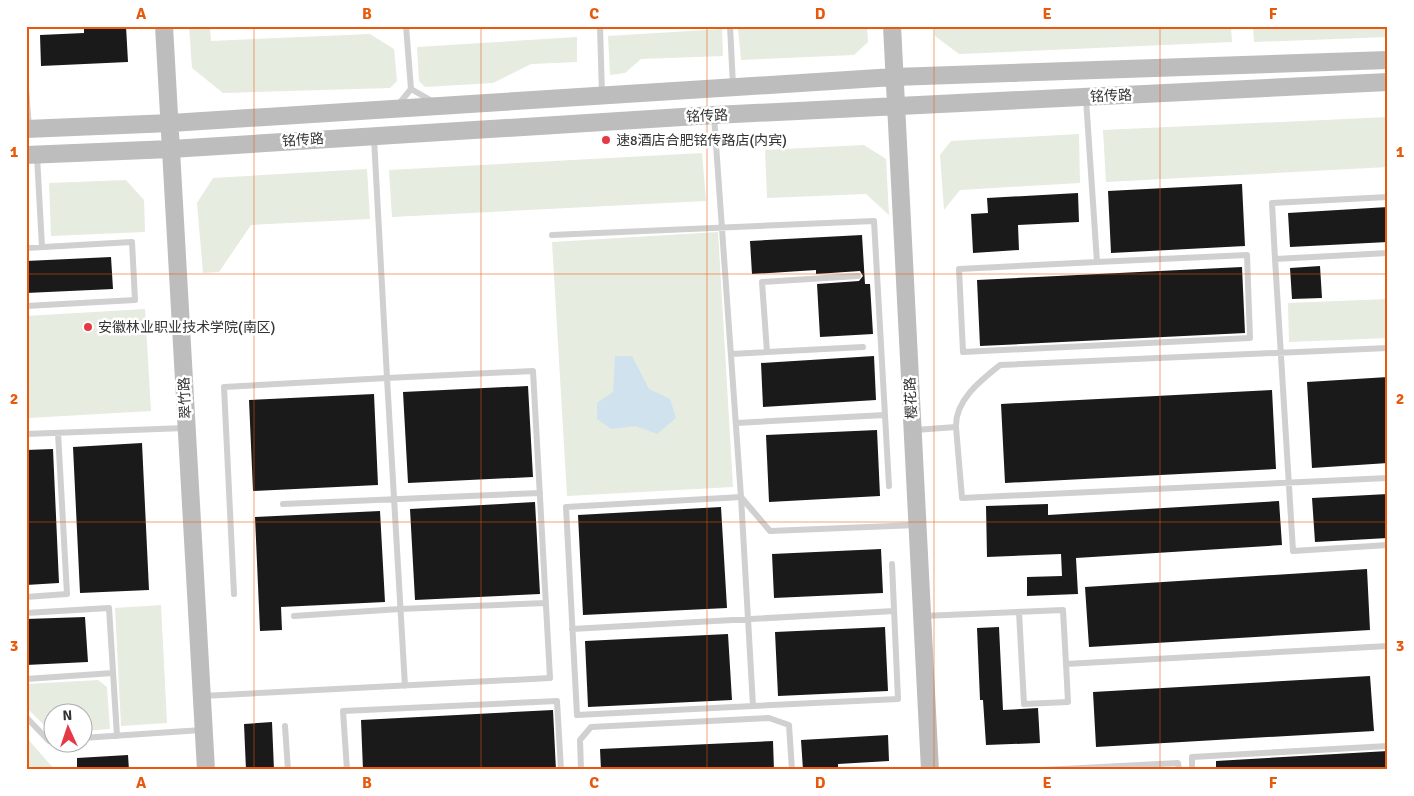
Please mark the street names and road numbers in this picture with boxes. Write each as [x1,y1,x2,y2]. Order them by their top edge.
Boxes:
street label: 铭传路 [1090,86,1132,106]
street label: 铭传路 [686,106,728,126]
street label: 铭传路 [281,130,325,150]
street label: 翠竹路 [175,377,195,419]
street label: 樱花路 [901,377,921,419]

